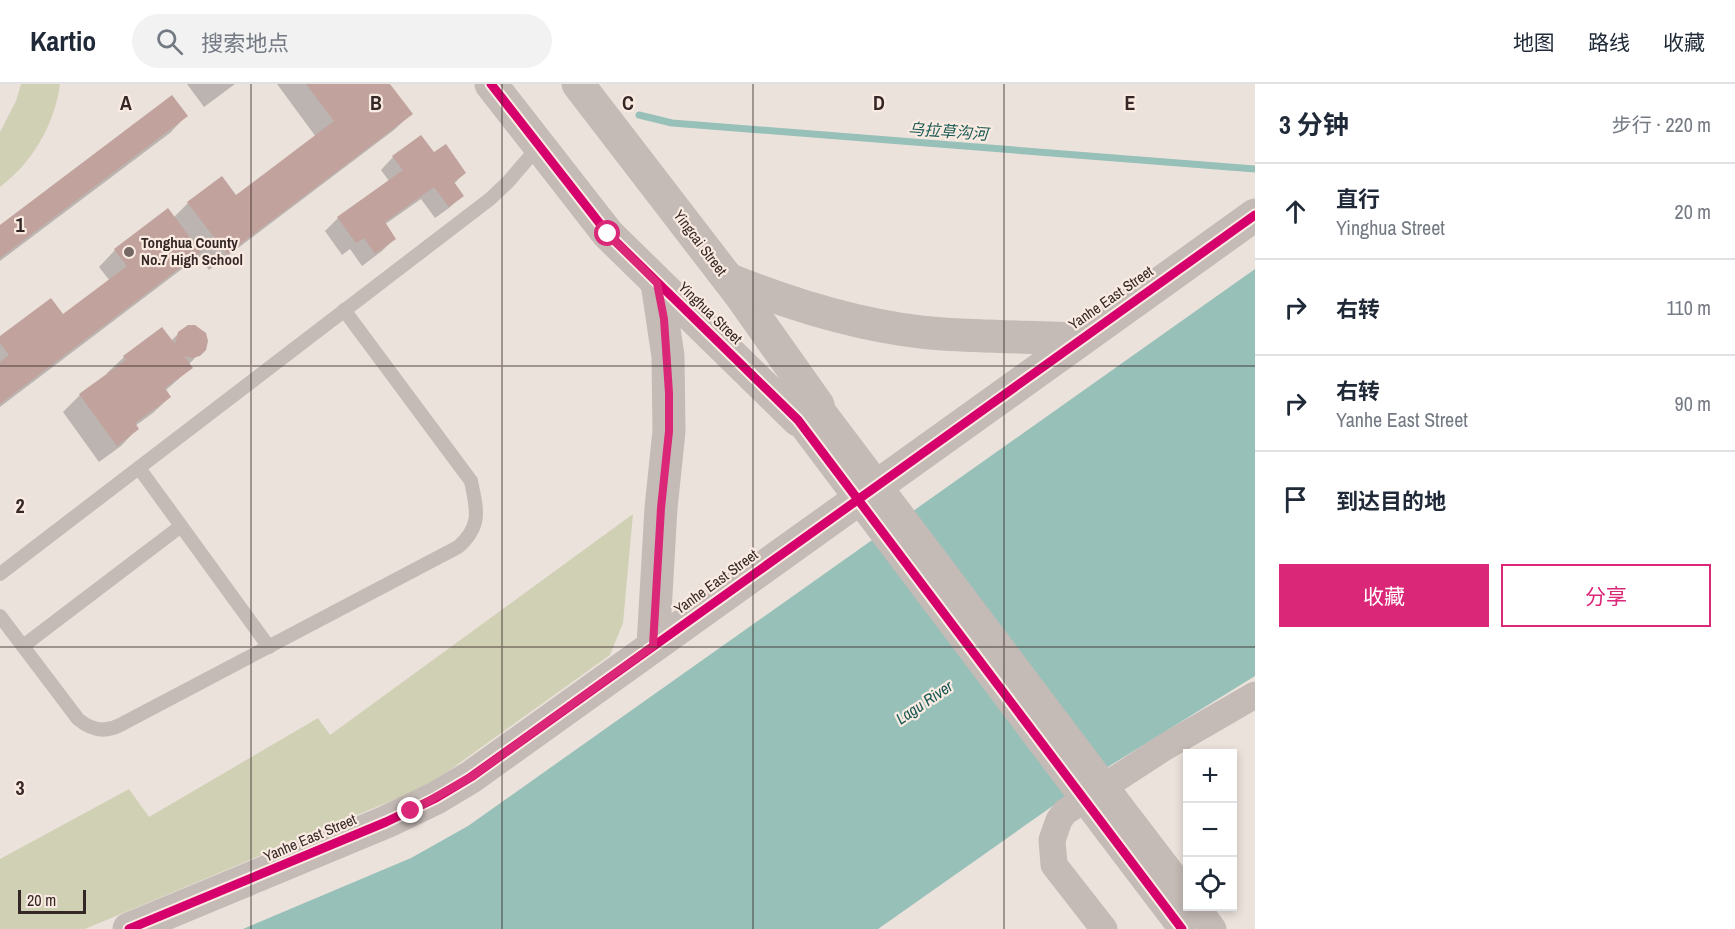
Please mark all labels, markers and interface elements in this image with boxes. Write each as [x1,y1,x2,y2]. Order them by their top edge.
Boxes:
search box [132,14,552,68]
text: Kartio [30,22,96,60]
icon: search [153,25,186,58]
text: 搜索地点 [201,28,289,58]
text: 地图 [1513,28,1555,57]
text: 路线 [1588,28,1630,57]
text: 收藏 [1663,28,1705,57]
text: A [120,89,132,116]
text: B [370,89,382,116]
text: C [622,89,634,116]
text: D [873,89,885,116]
text: E [1125,89,1136,116]
text: 3 分钟 [1279,107,1349,142]
text: 步行 · 220 m [1612,111,1711,138]
water label: 乌拉草沟河 [907,117,992,145]
text: 直行 [1336,184,1380,214]
icon: ahead [1279,195,1312,228]
text: 20 m [1675,198,1711,225]
street label: Yingcai Street [669,205,732,280]
text: 1 [15,211,25,238]
text: Yinghua Street [1336,214,1445,241]
route start [594,220,620,246]
place label: Tonghua County No.7 High School [141,232,243,270]
marker: Tonghua County No.7 High School [122,245,136,259]
street label: Yanhe East Street [1064,260,1158,335]
street label: Yinghua Street [674,277,747,349]
icon: right [1279,291,1312,324]
text: 右转 [1336,294,1380,324]
text: 110 m [1667,294,1711,321]
text: 右转 [1336,376,1380,406]
icon: right [1279,387,1312,420]
text: 90 m [1675,390,1711,417]
text: Yanhe East Street [1336,406,1468,433]
icon: arrive [1279,483,1312,516]
text: 到达目的地 [1336,486,1446,516]
text: 2 [15,492,25,519]
street label: Yanhe East Street [670,544,762,619]
button: 收藏 [1279,564,1489,627]
button: 分享 [1501,564,1711,627]
water label: Lagu River [891,675,957,729]
map controls [1183,749,1237,911]
button: + [1183,749,1237,803]
text: 3 [15,774,25,801]
route end [397,797,423,823]
button: − [1183,803,1237,857]
street label: Yanhe East Street [260,808,360,867]
button: locate [1183,857,1237,911]
scale bar [18,887,86,914]
text: 20 m [27,889,56,911]

